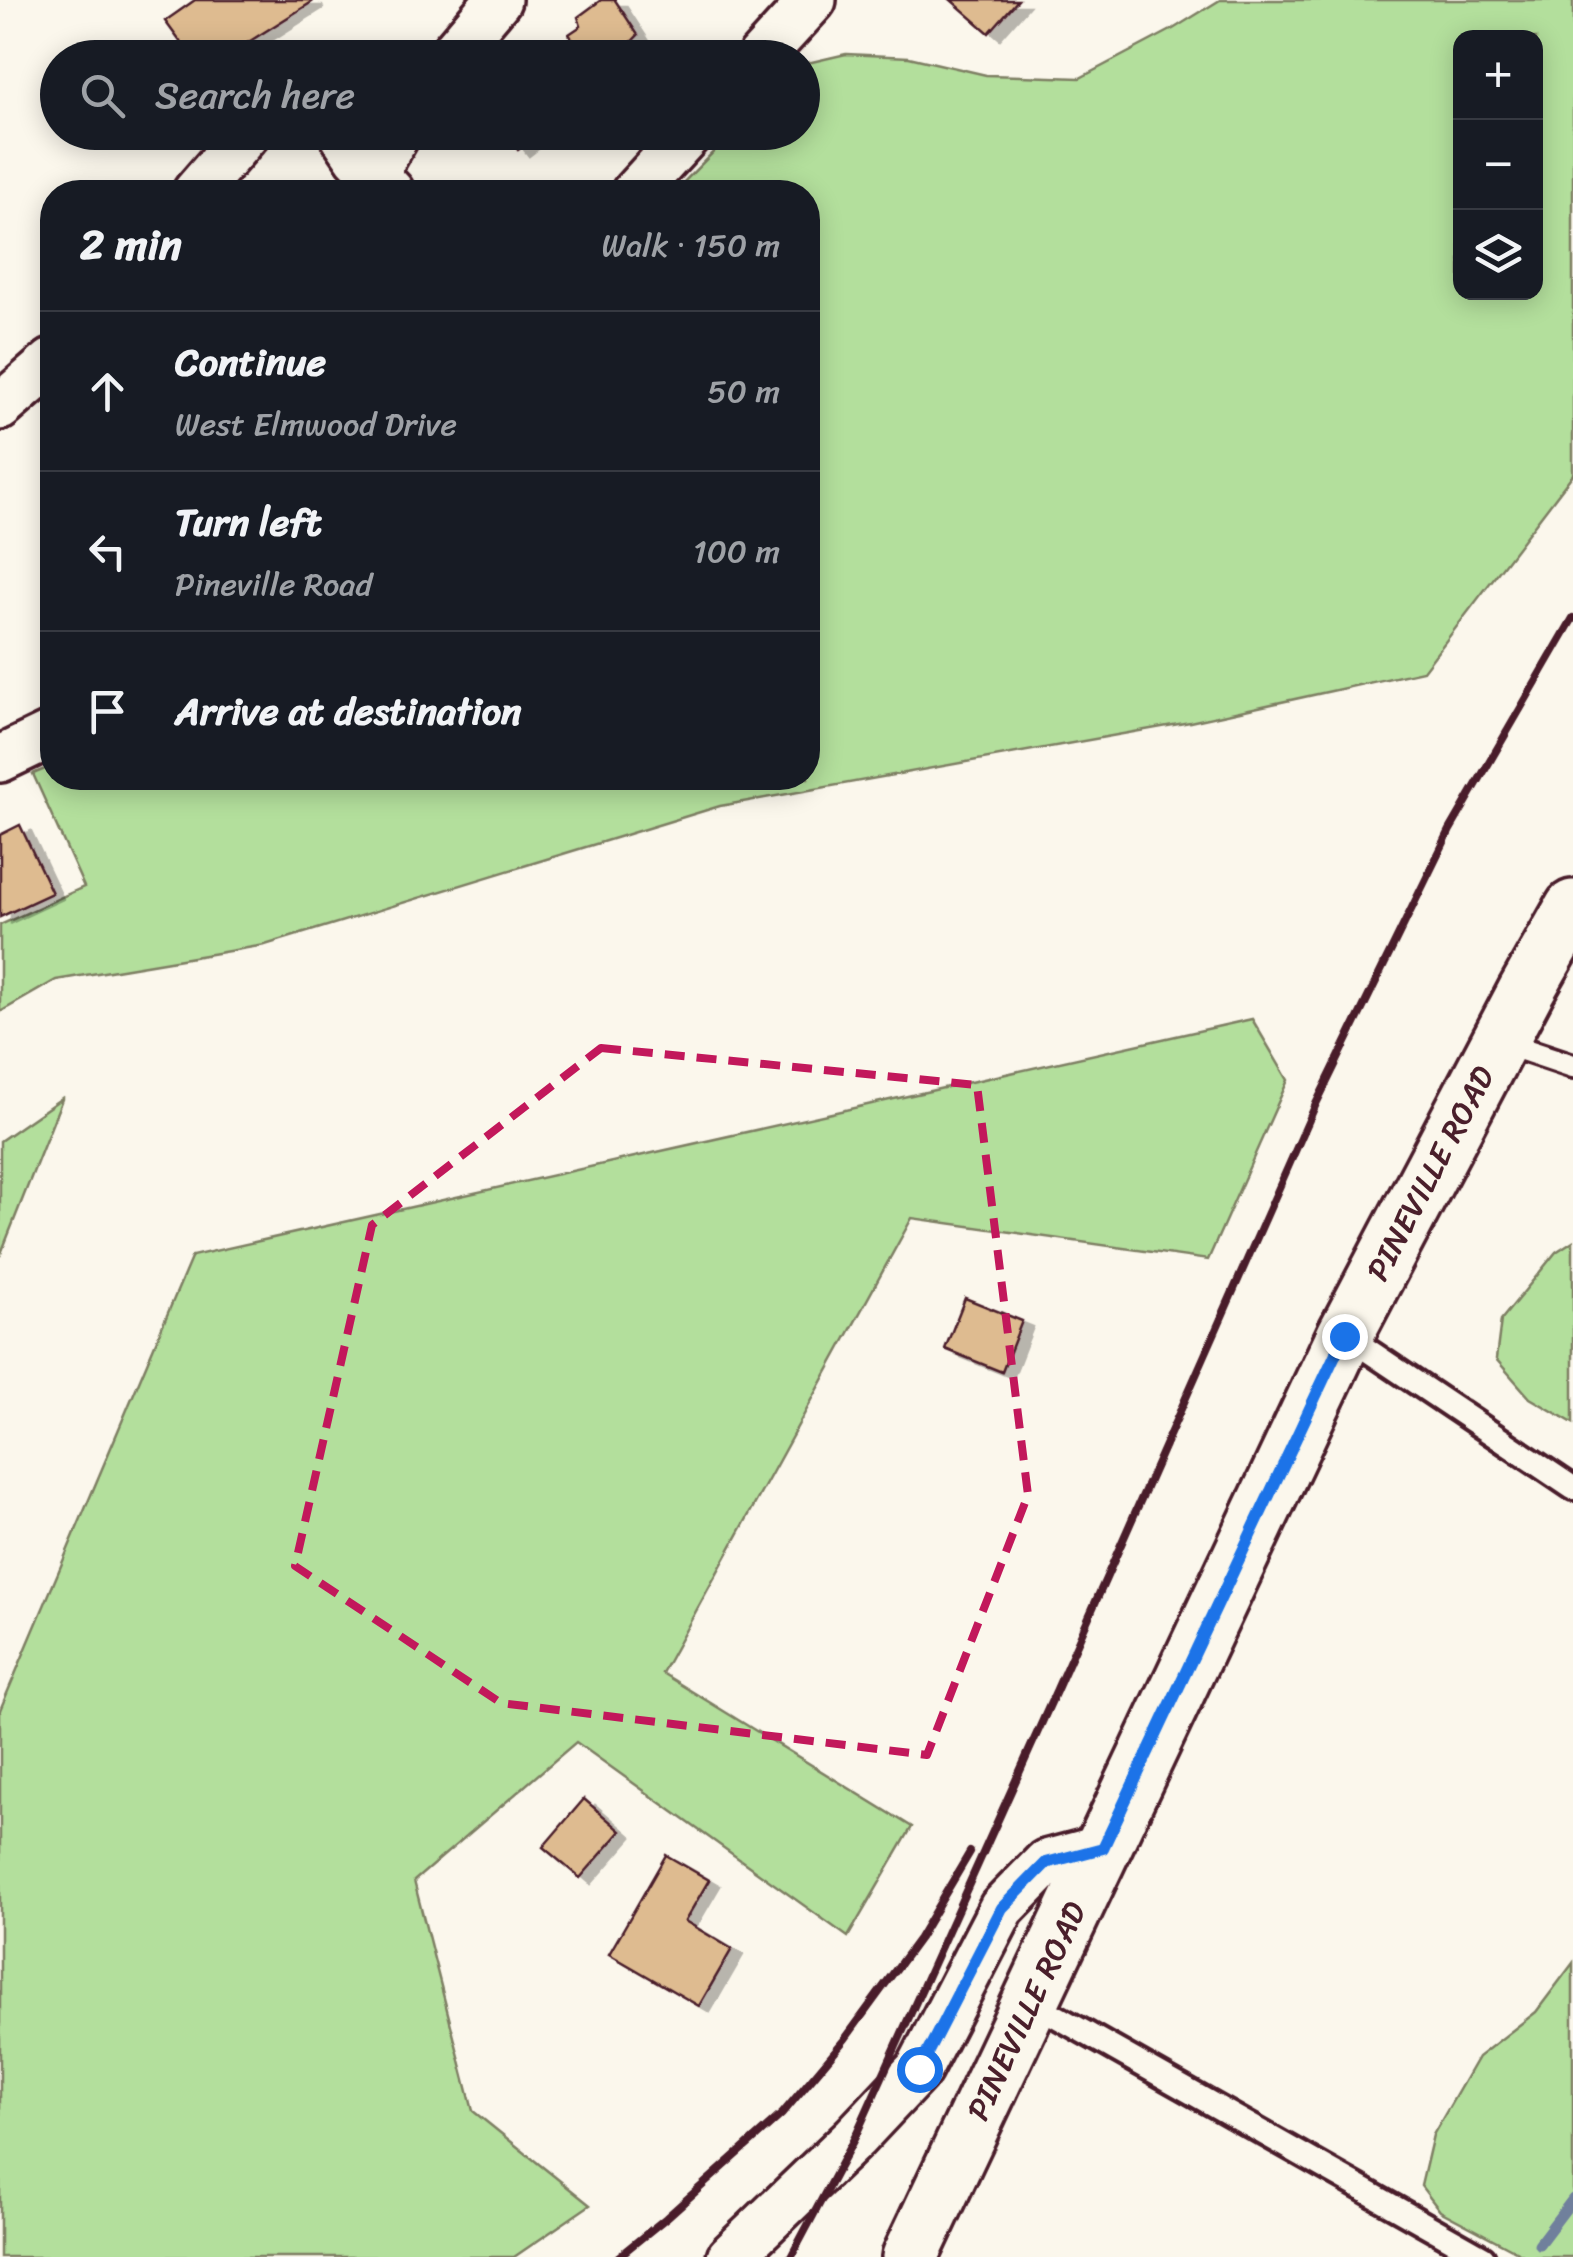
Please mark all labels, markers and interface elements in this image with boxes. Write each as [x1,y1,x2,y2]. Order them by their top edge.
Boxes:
map controls [1453,30,1543,300]
button: + [1453,30,1543,120]
search box [40,40,820,150]
text: Search here [155,62,355,129]
icon: search [75,68,130,123]
button: − [1453,120,1543,210]
text: 2 min [80,208,182,282]
button: layers [1453,210,1543,300]
text: Walk · 150 m [602,217,780,274]
text: Continue [175,329,326,396]
text: 50 m [707,363,780,420]
icon: ahead [80,364,135,419]
text: West Elmwood Drive [175,396,457,453]
text: Turn left [175,489,321,556]
text: 100 m [693,523,780,580]
icon: left [80,524,135,579]
text: Pineville Road [175,556,372,613]
text: Arrive at destination [175,678,522,745]
icon: arrive [80,684,135,739]
street label: PINEVILLE ROAD [1350,1055,1511,1292]
route end [1322,1314,1368,1360]
street label: PINEVILLE ROAD [950,1891,1103,2130]
route start [897,2047,943,2093]

